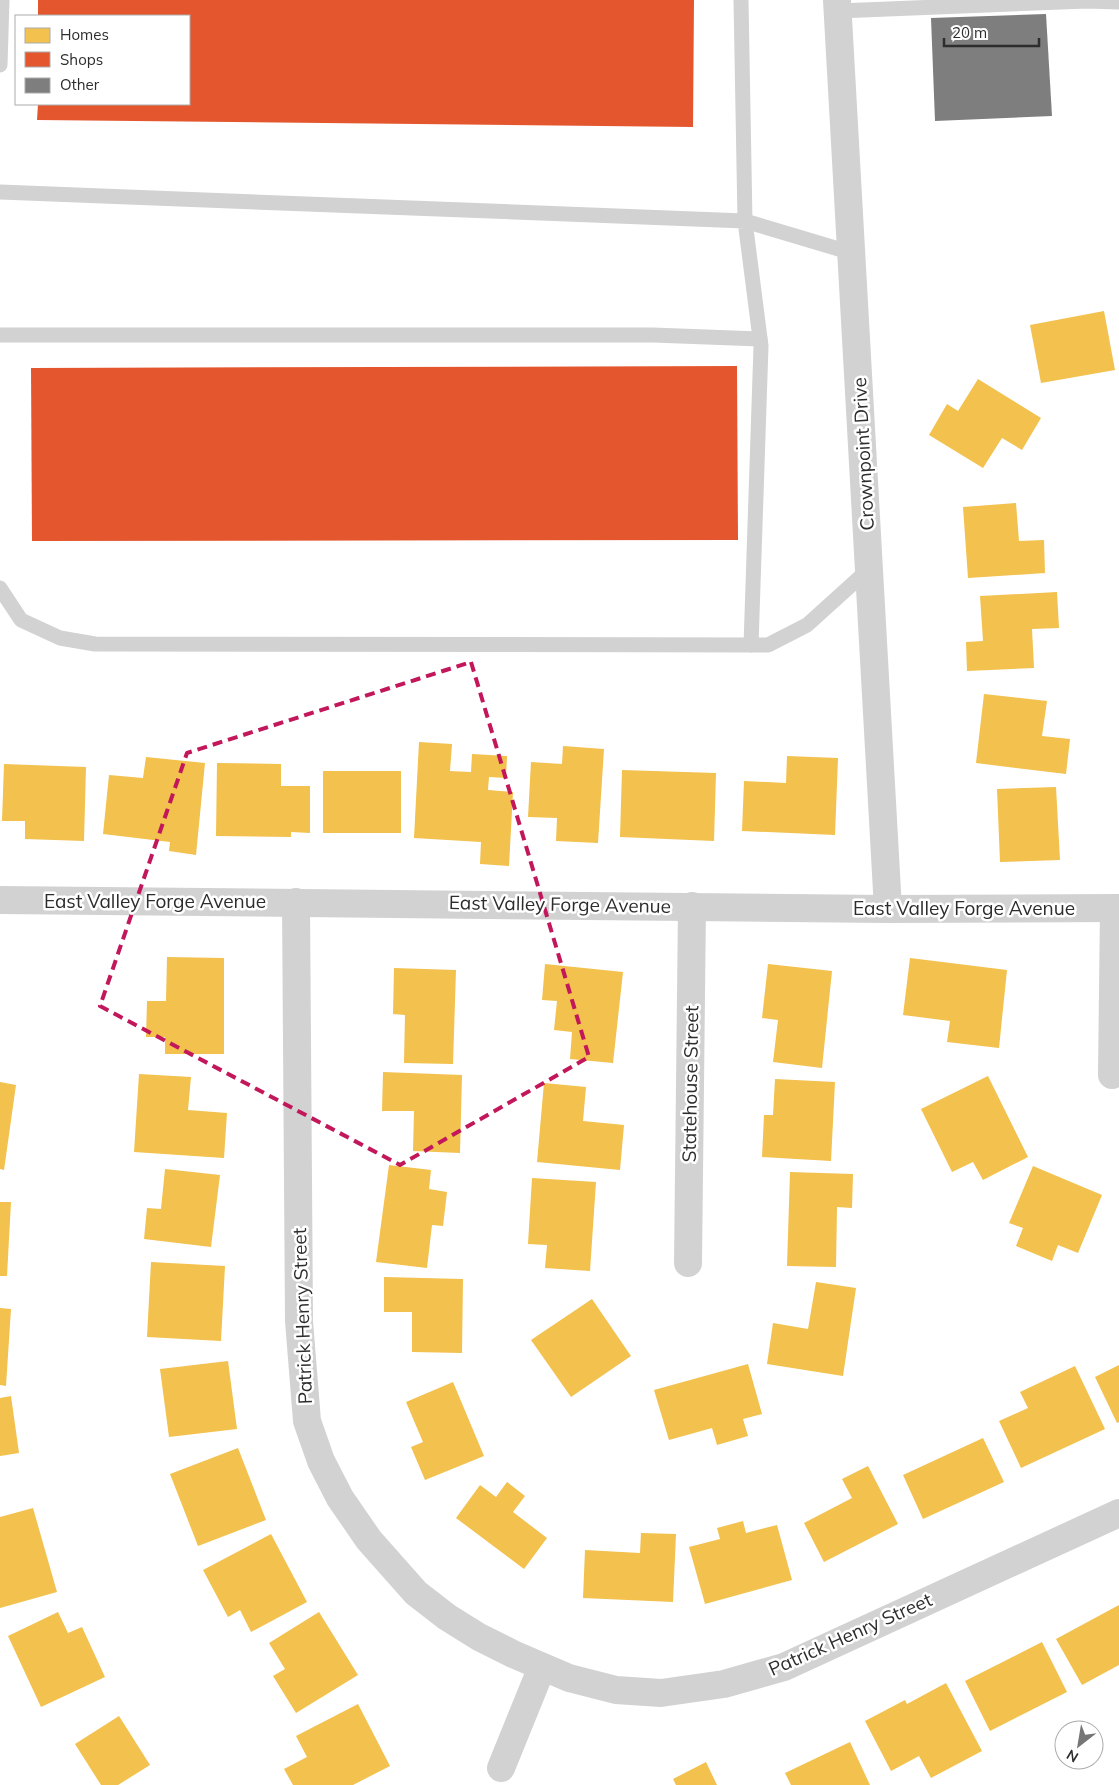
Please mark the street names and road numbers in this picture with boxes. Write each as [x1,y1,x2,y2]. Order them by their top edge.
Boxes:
street label: Crownpoint Drive [847,377,879,531]
street label: East Valley Forge Avenue [44,889,266,913]
street label: East Valley Forge Avenue [449,890,671,918]
street label: East Valley Forge Avenue [853,896,1075,920]
street label: Statehouse Street [677,1005,703,1163]
street label: Patrick Henry Street [287,1227,317,1405]
street label: Patrick Henry Street [764,1587,936,1681]

